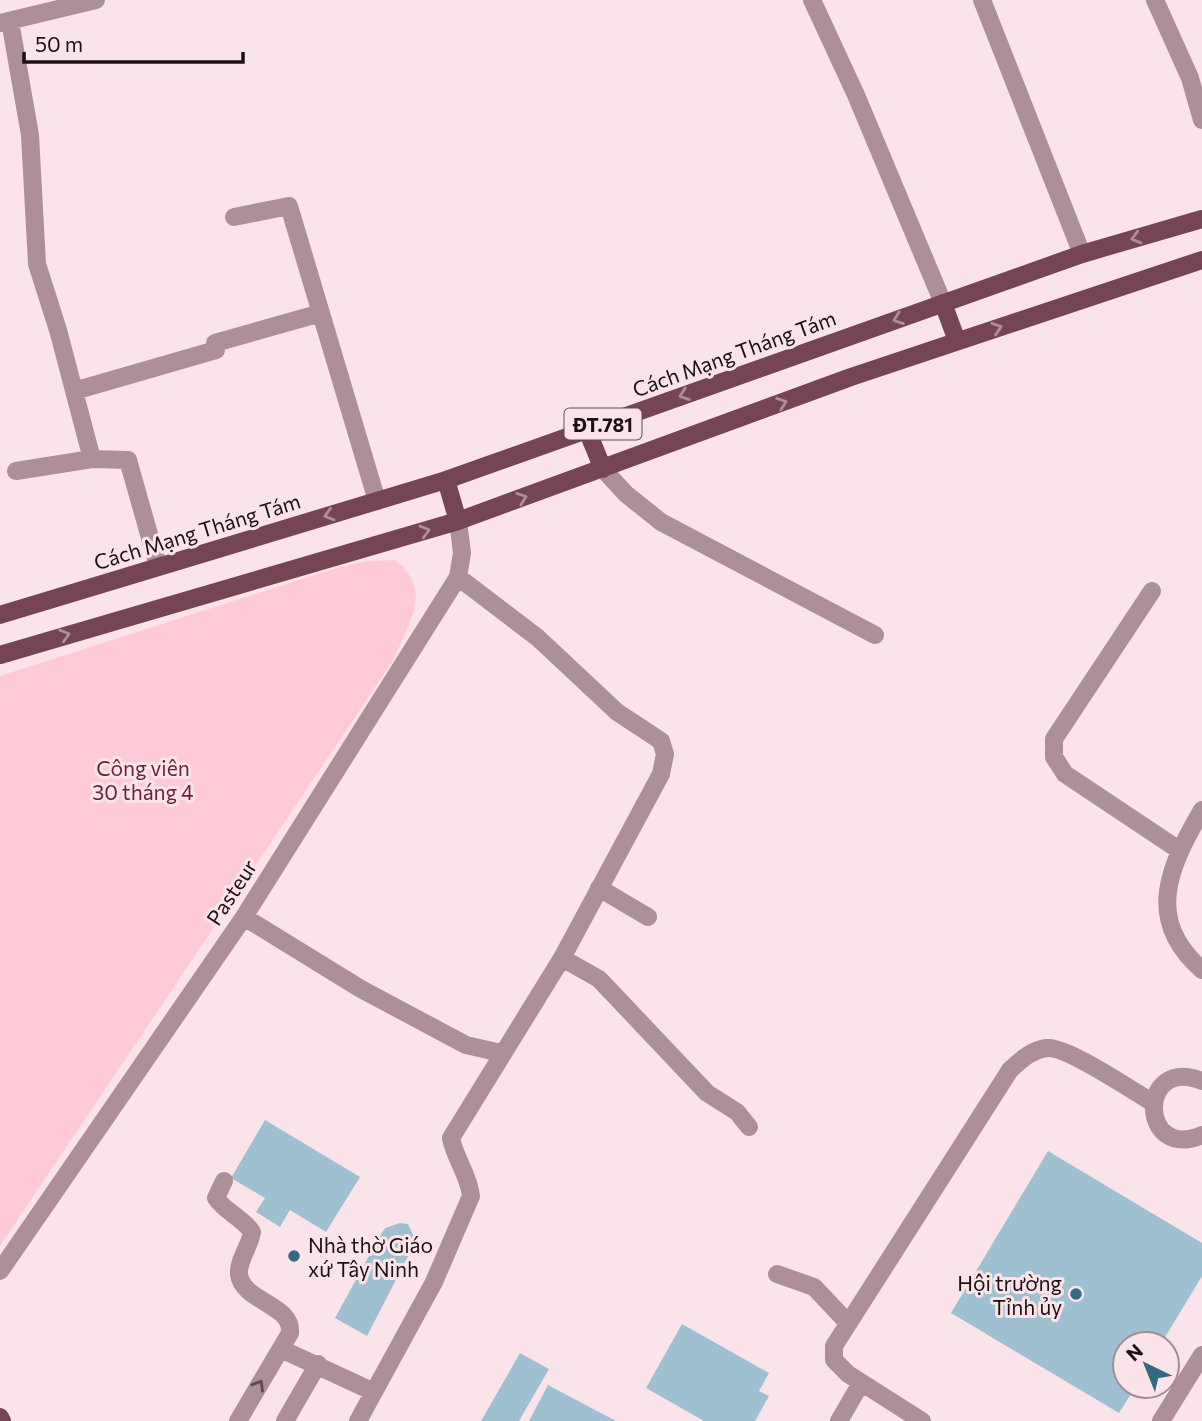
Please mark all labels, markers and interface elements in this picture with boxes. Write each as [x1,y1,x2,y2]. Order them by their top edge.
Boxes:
scale bar [24,21,243,65]
text: 50 m [35,31,83,56]
one-way arrow [1131,230,1143,245]
street label: Cách Mạng Tháng Tám [629,305,839,401]
one-way arrow [892,311,904,325]
one-way arrow [990,322,1002,337]
one-way arrow [678,387,690,401]
one-way arrow [775,397,787,411]
road number: ĐT.781 [564,408,642,440]
street label: Cách Mạng Tháng Tám [91,488,303,574]
one-way arrow [516,492,528,506]
one-way arrow [323,507,335,522]
one-way arrow [419,525,431,539]
one-way arrow [59,629,71,644]
park label: Công viên 30 tháng 4 [92,755,194,804]
street label: Pasteur [201,854,261,930]
place label: Nhà thờ Giáo xứ Tây Ninh [308,1232,433,1281]
marker: Nhà thờ Giáo xứ Tây Ninh [286,1248,302,1264]
place label: Hội trường Tỉnh ủy [957,1270,1062,1319]
marker: Hội trường Tỉnh ủy [1068,1286,1084,1302]
north arrow [1111,1330,1181,1400]
text: N [1121,1339,1147,1365]
one-way arrow [251,1379,264,1392]

